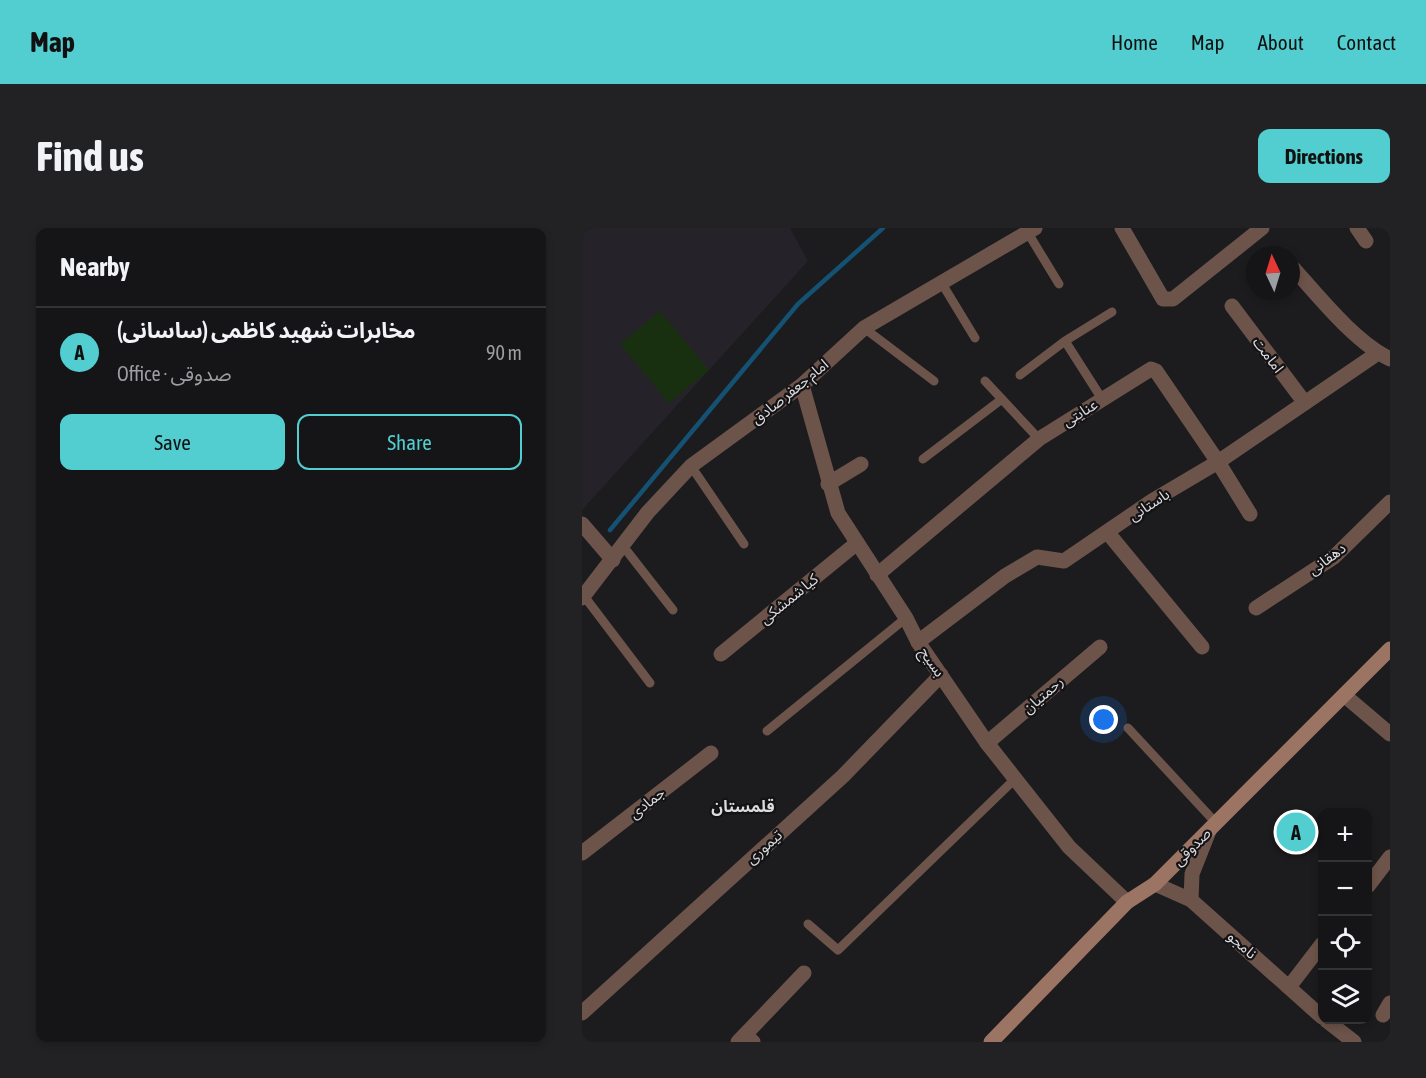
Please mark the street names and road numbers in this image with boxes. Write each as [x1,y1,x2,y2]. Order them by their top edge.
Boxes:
street label: امامت [1250,334,1287,376]
street label: امام جعفر صادق [748,355,833,430]
street label: عنایتی [1059,395,1101,431]
street label: باستانی [1125,485,1173,525]
street label: دهقانی [1305,539,1349,579]
street label: کیا شمشکی [756,569,823,628]
street label: بسیح [913,644,949,682]
street label: رحمتیان [1019,672,1067,718]
street label: جمادی [626,783,669,823]
street label: صدوقی [1169,824,1215,870]
street label: تیموری [742,826,786,868]
street label: نامجو [1224,927,1260,963]

